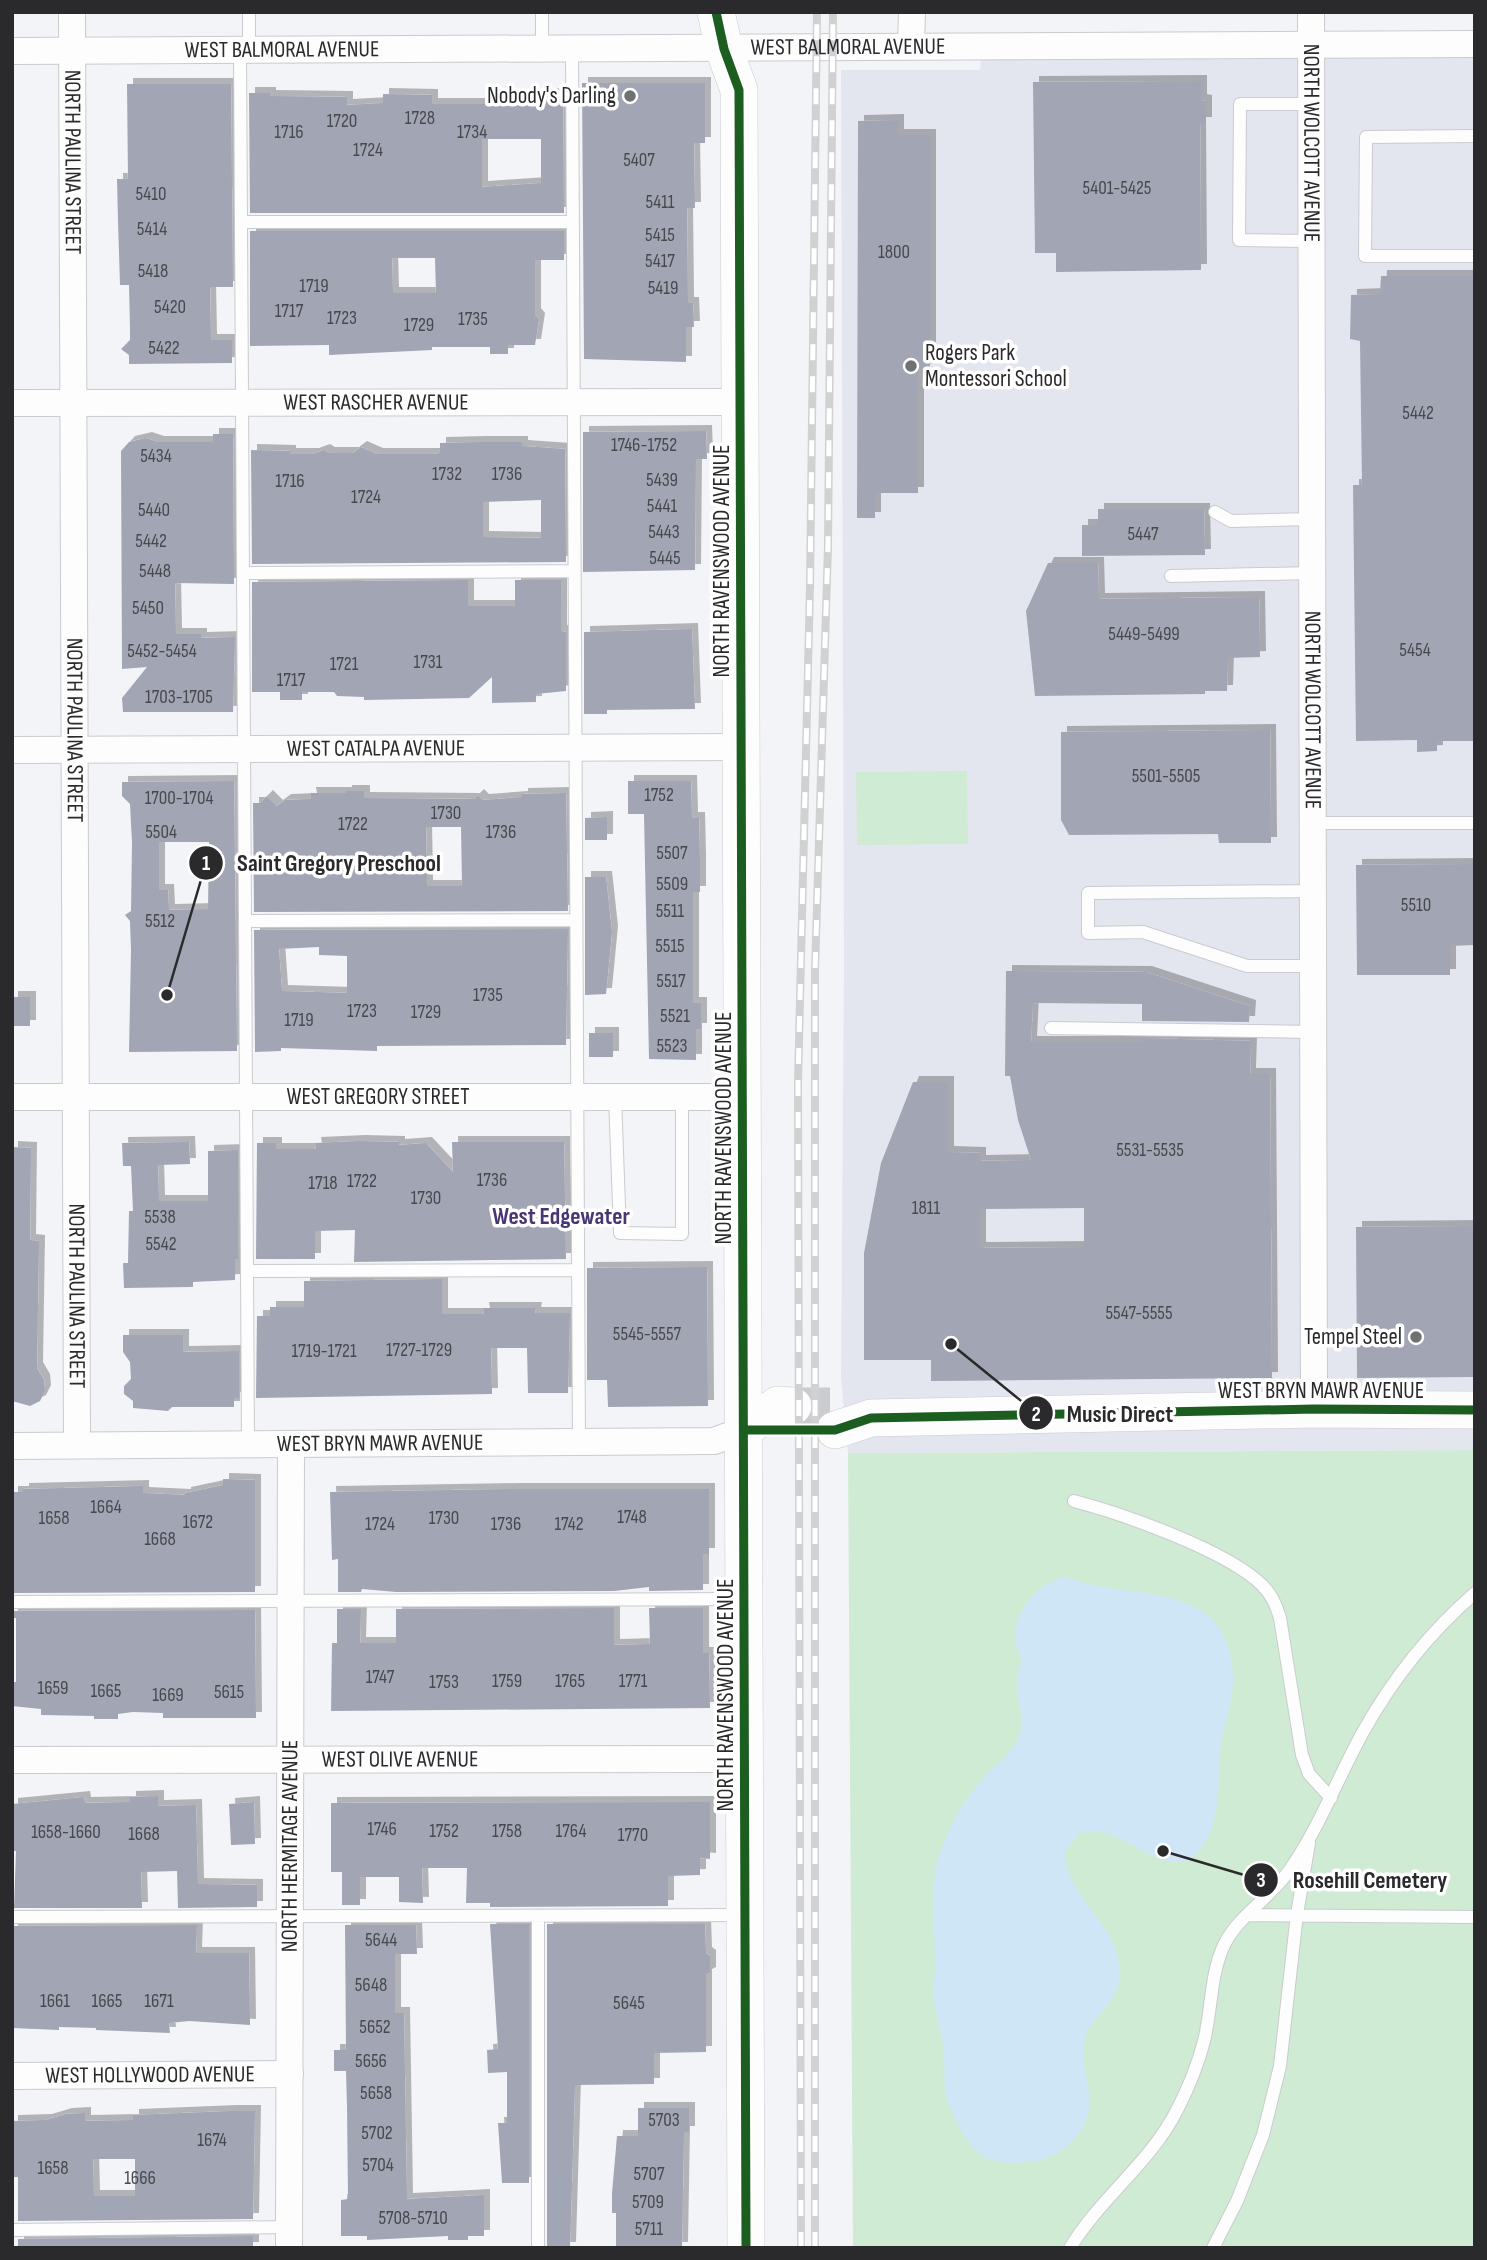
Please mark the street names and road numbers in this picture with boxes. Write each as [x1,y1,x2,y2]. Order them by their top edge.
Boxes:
street label: WEST BALMORAL AVENUE [750,33,946,61]
street label: WEST BALMORAL AVENUE [184,35,380,64]
street label: NORTH WOLCOTT AVENUE [1297,44,1325,242]
street label: NORTH PAULINA STREET [58,70,87,254]
street label: WEST RASCHER AVENUE [283,388,469,417]
street label: NORTH RAVENSWOOD AVENUE [708,444,736,678]
street label: NORTH WOLCOTT AVENUE [1298,611,1327,809]
street label: NORTH PAULINA STREET [60,638,89,822]
street label: WEST CATALPA AVENUE [287,734,465,763]
street label: NORTH RAVENSWOOD AVENUE [710,1011,738,1245]
street label: WEST GREGORY STREET [287,1083,469,1111]
street label: NORTH PAULINA STREET [62,1204,91,1388]
street label: WEST BRYN MAWR AVENUE [1218,1377,1424,1405]
street label: WEST BRYN MAWR AVENUE [277,1429,483,1458]
street label: NORTH RAVENSWOOD AVENUE [712,1578,740,1812]
street label: NORTH HERMITAGE AVENUE [276,1740,304,1952]
street label: WEST OLIVE AVENUE [322,1745,478,1774]
street label: WEST HOLLYWOOD AVENUE [45,2060,255,2090]

